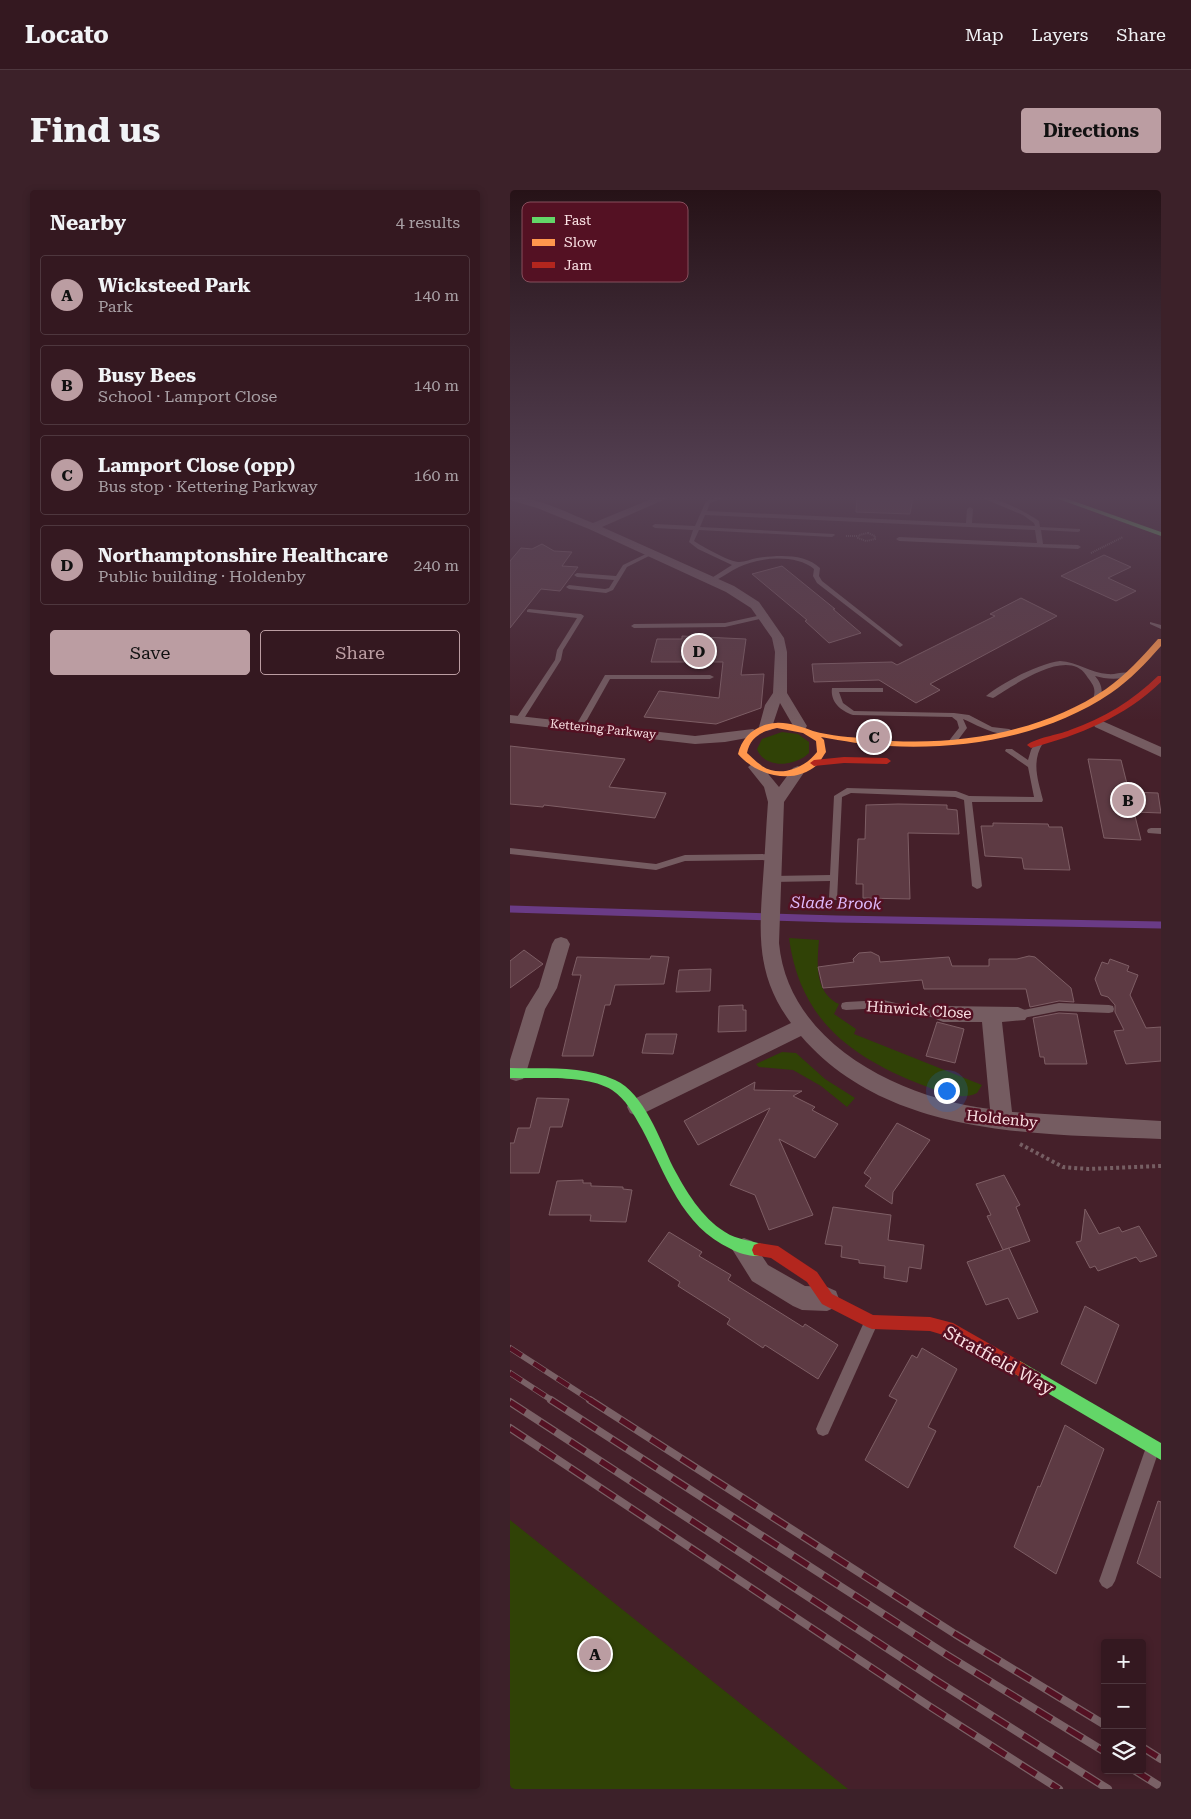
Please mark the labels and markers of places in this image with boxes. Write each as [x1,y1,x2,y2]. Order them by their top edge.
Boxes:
pin: D [683,632,715,670]
pin: C [858,718,890,756]
pin: B [1112,781,1144,819]
pin: A [579,1635,611,1673]

